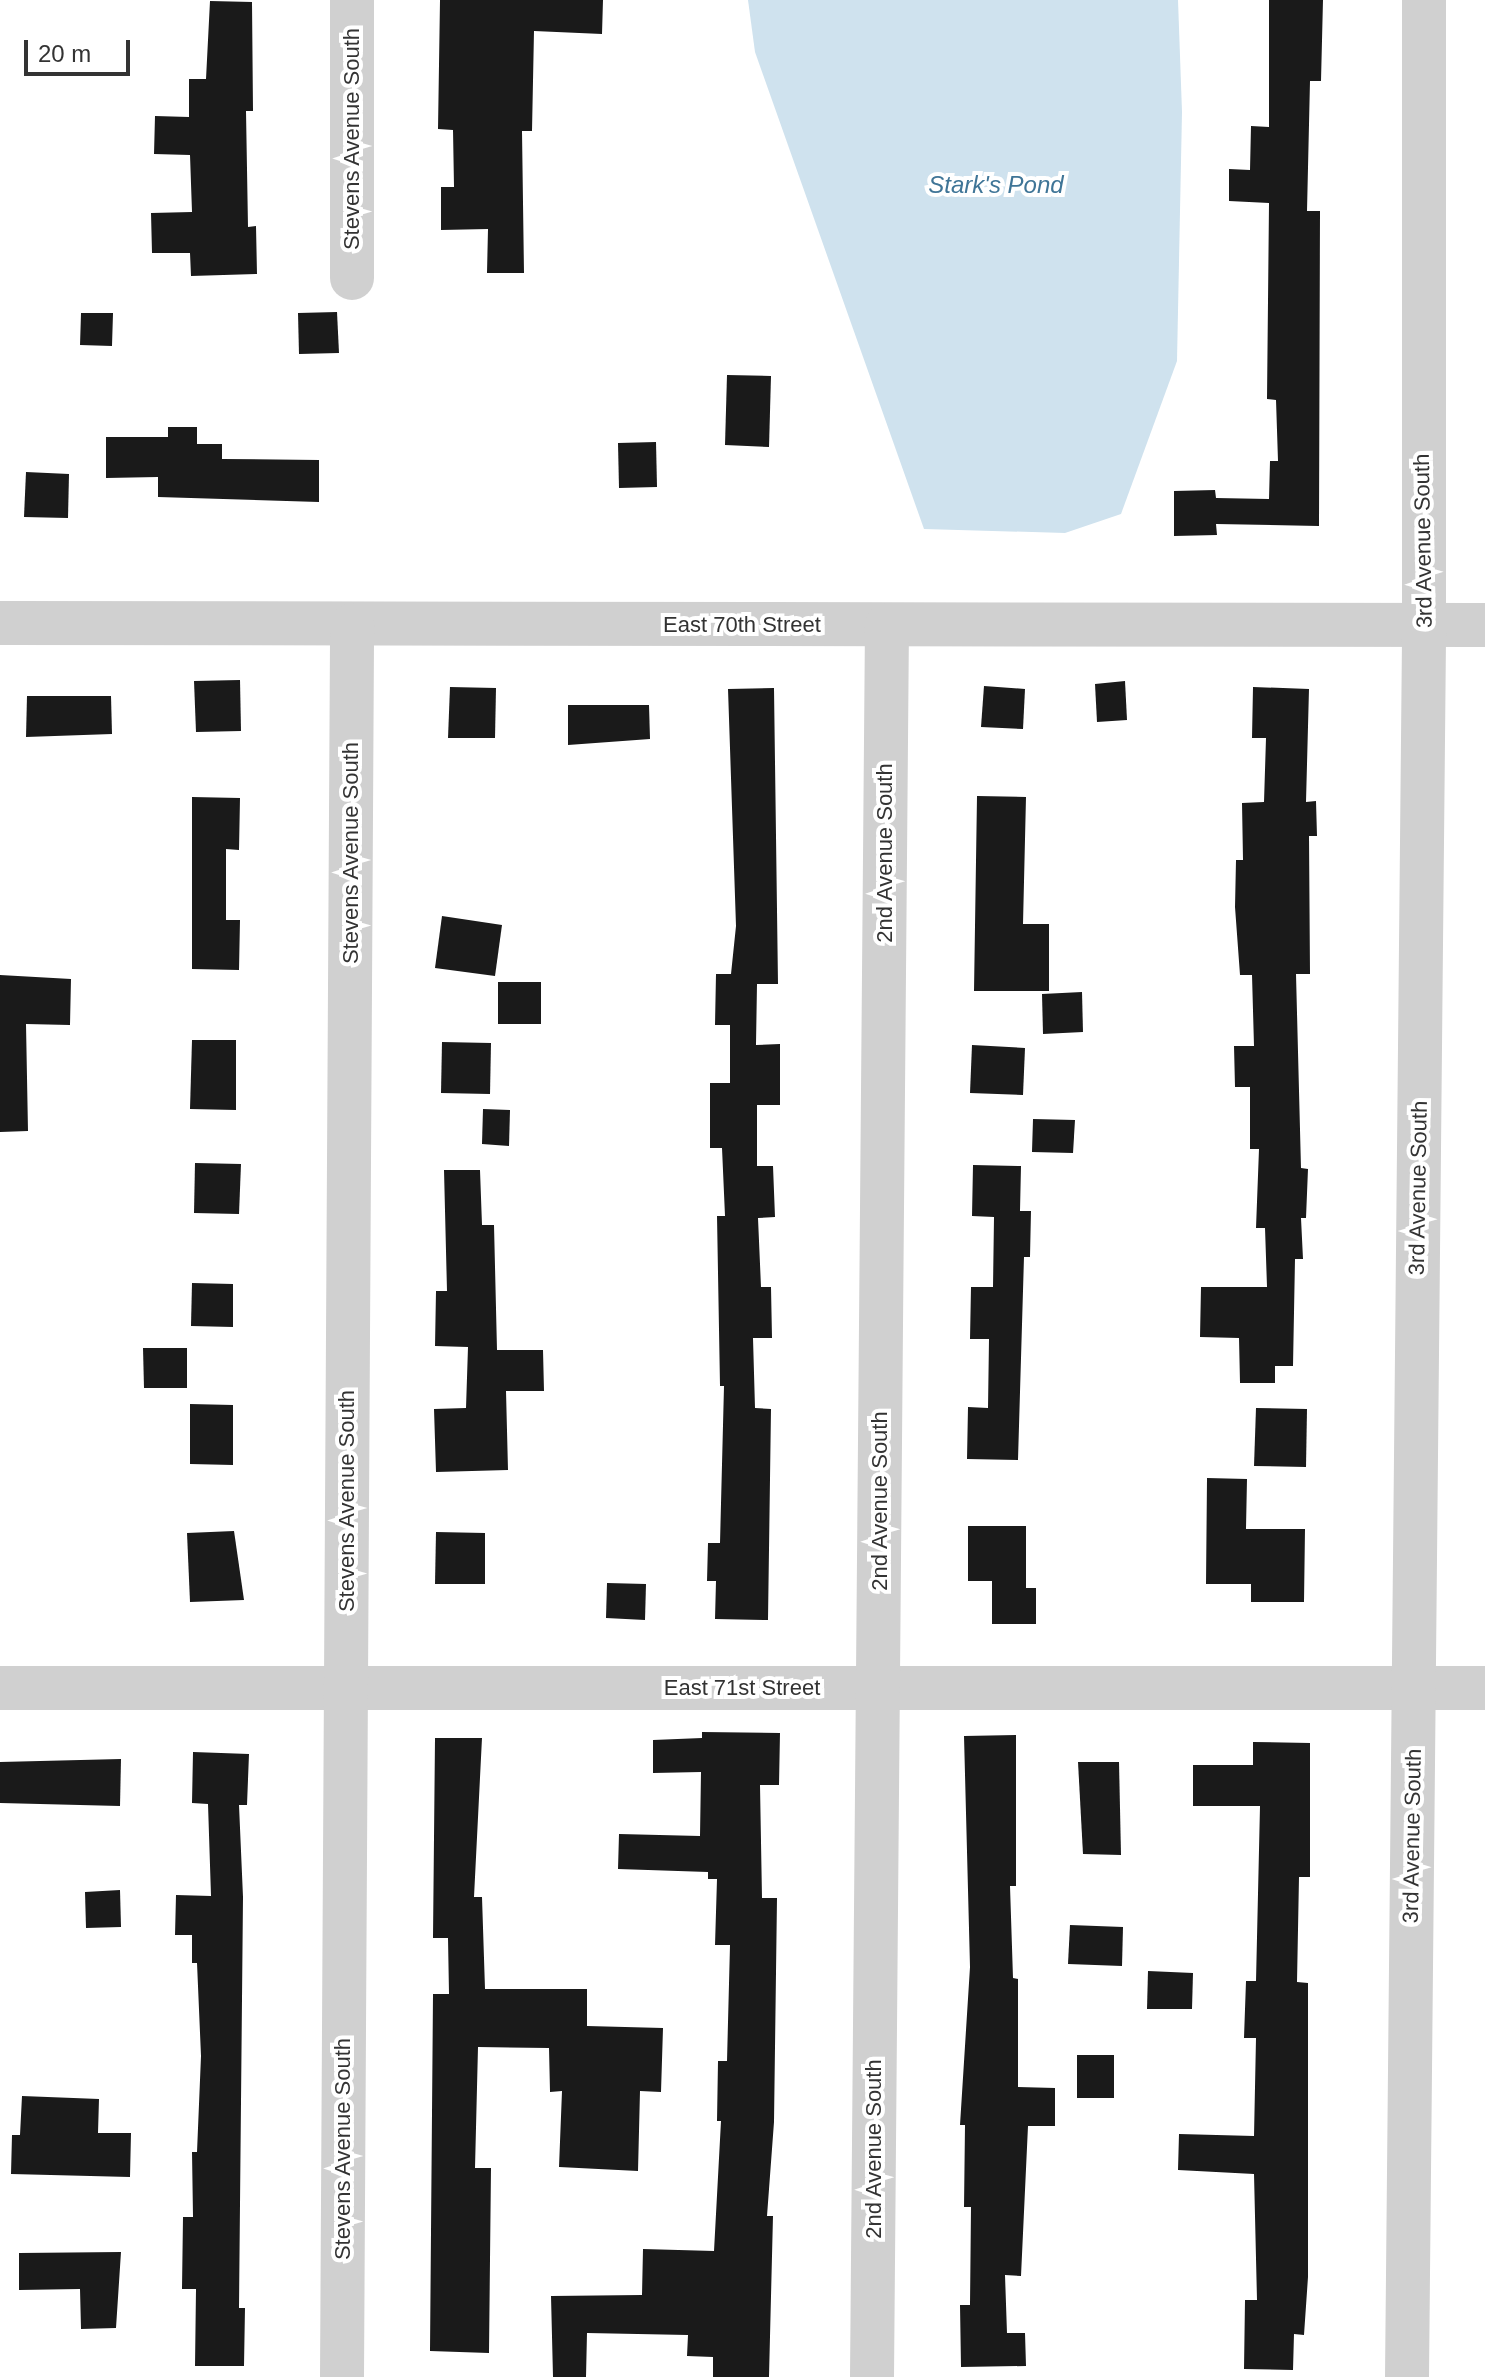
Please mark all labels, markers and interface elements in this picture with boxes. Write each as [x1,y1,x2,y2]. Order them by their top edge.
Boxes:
scale bar [28,24,134,74]
street label: Stevens Avenue South [339,27,365,251]
text: 20 m [38,40,91,67]
water label: Stark's Pond [928,171,1064,199]
street label: 3rd Avenue South [1408,453,1438,629]
street label: East 70th Street [663,612,821,638]
street label: Stevens Avenue South [338,741,364,965]
street label: 2nd Avenue South [872,763,898,943]
street label: 3rd Avenue South [1403,1100,1433,1276]
street label: Stevens Avenue South [334,1389,360,1613]
street label: 2nd Avenue South [867,1411,893,1591]
street label: East 71st Street [664,1675,820,1701]
street label: 3rd Avenue South [1397,1748,1427,1924]
street label: Stevens Avenue South [330,2037,356,2261]
street label: 2nd Avenue South [861,2059,887,2239]

